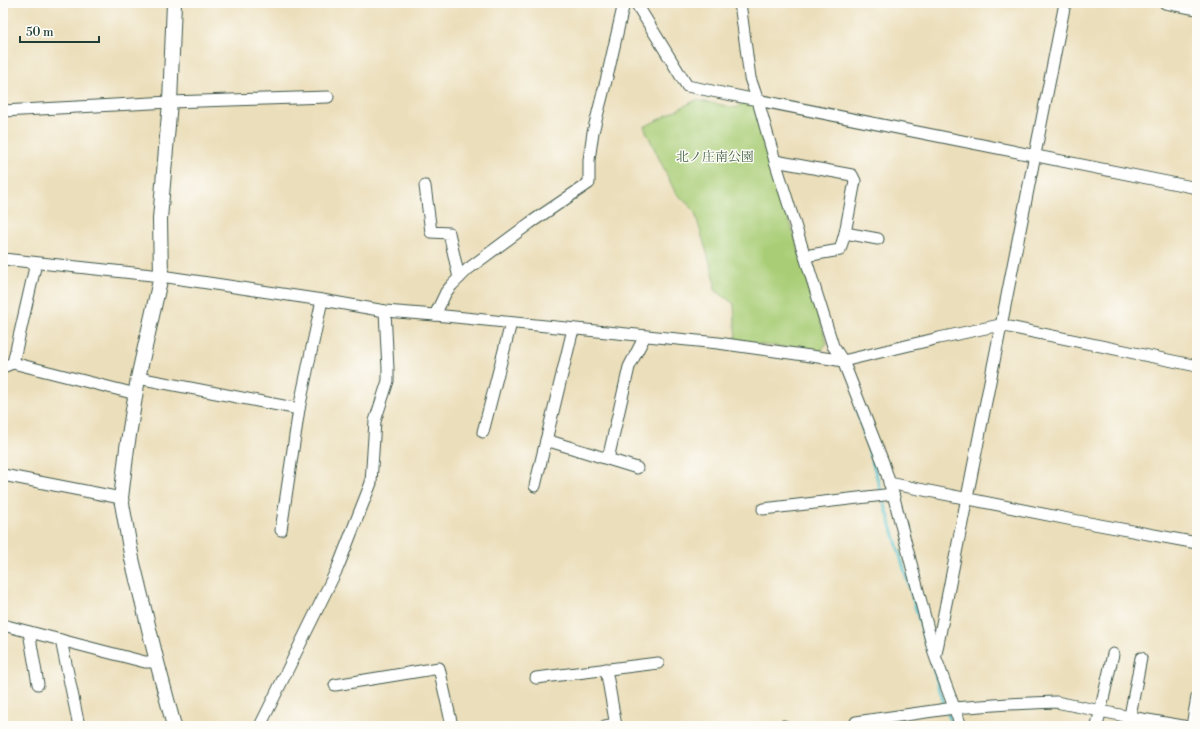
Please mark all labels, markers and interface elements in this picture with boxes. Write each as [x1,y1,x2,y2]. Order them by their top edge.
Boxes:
scale bar [20,18,99,44]
text: 50 m [26,25,54,40]
park label: 北ノ庄南公園 [676,149,754,165]

